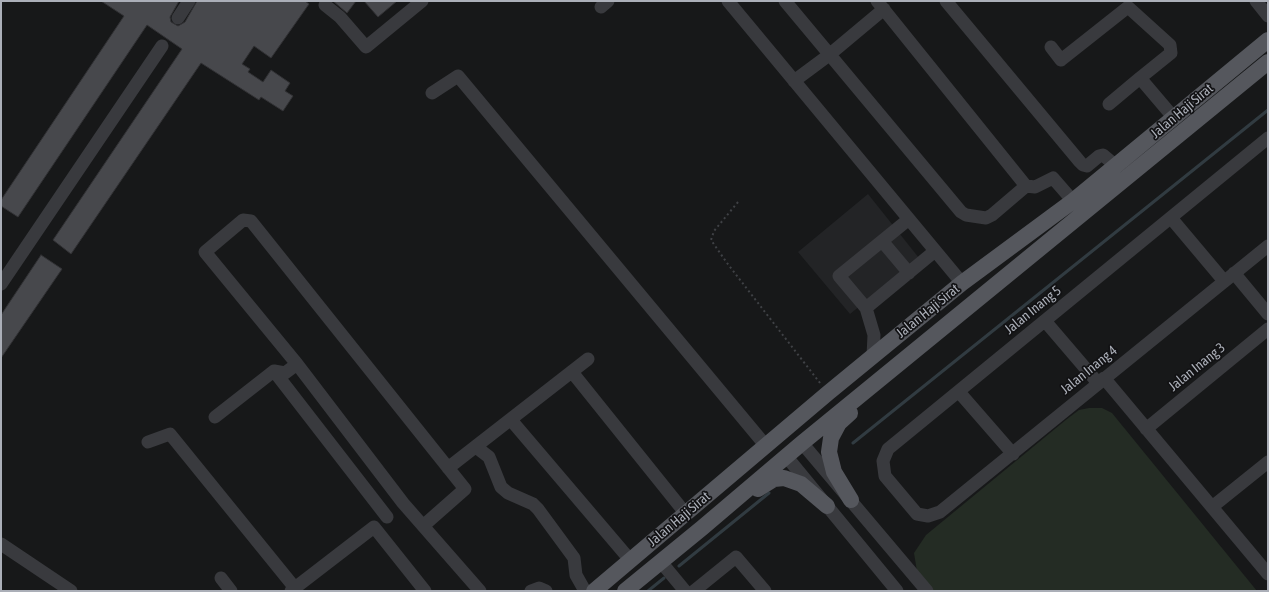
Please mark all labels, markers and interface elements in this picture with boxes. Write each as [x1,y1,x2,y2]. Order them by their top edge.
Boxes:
street label: Jalan Haji Sirat [1147,80,1217,142]
street label: Jalan Haji Sirat [893,280,963,342]
street label: Jalan Inang 5 [1001,282,1065,338]
street label: Jalan Inang 3 [1165,339,1229,395]
street label: Jalan Inang 4 [1057,342,1121,398]
street label: Jalan Haji Sirat [644,488,714,550]

